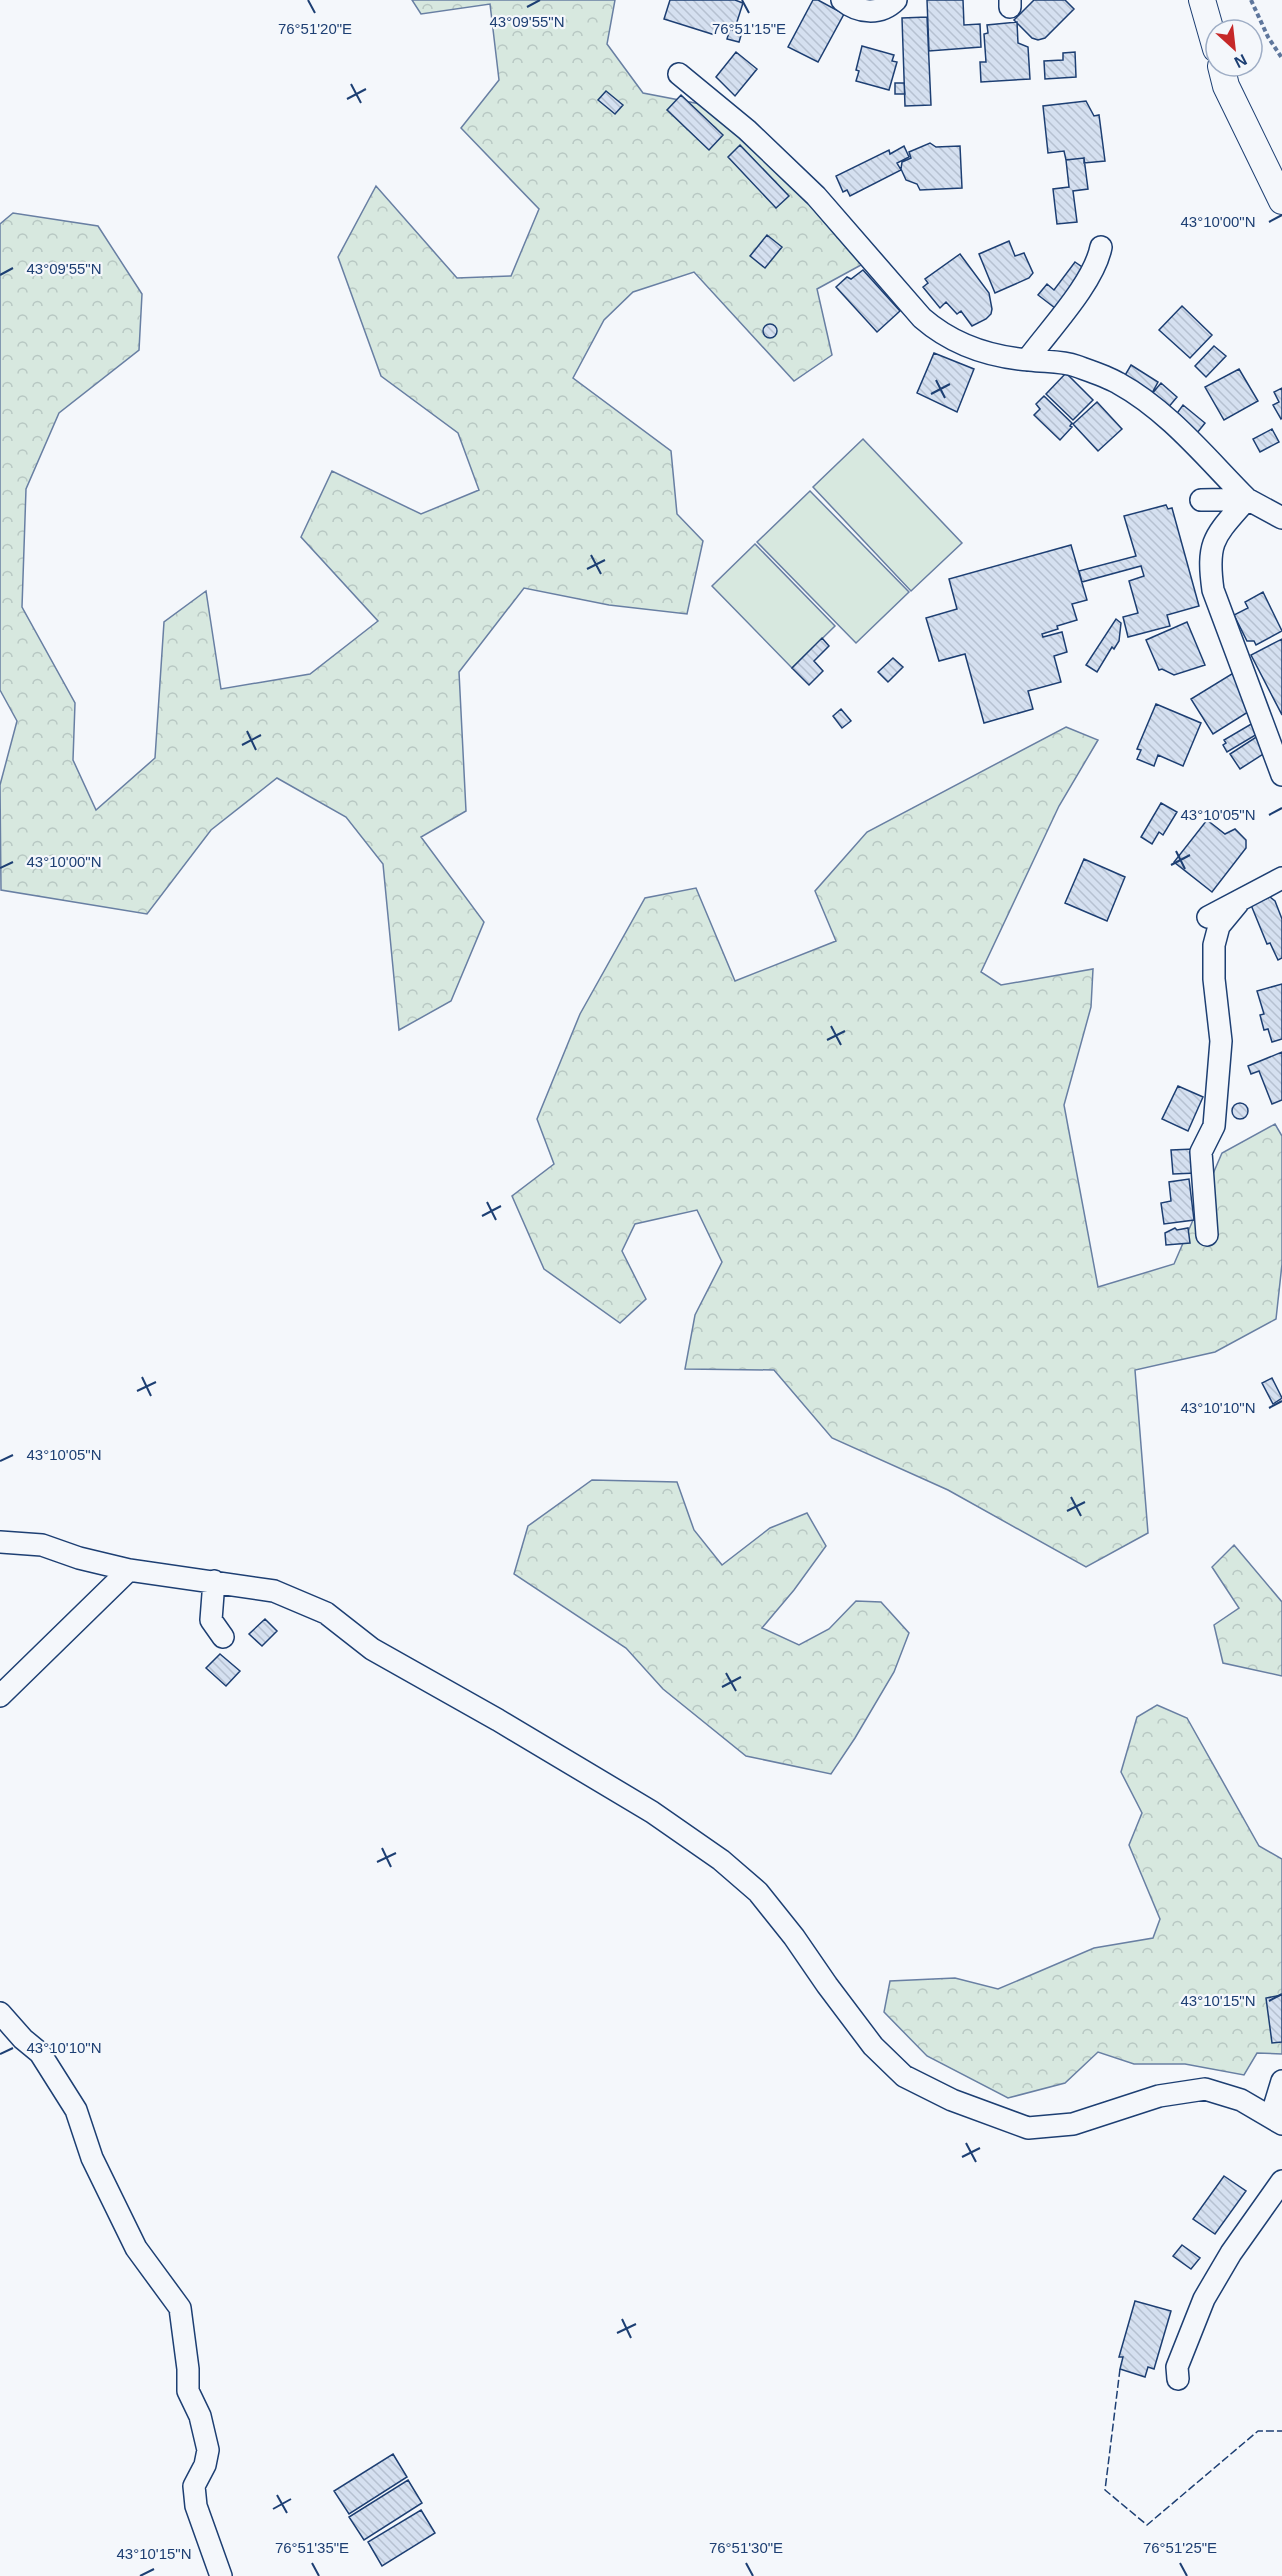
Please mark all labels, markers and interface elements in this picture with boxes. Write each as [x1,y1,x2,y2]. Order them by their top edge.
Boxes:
text: 43°09'55"N [489,13,565,30]
north arrow [1204,18,1264,78]
text: 76°51'20"E [278,20,352,37]
text: 76°51'15"E [712,20,786,37]
text: N [1232,51,1250,71]
text: 43°10'00"N [1180,213,1256,230]
text: 43°09'55"N [26,260,102,277]
text: 43°10'05"N [1180,806,1256,823]
text: 43°10'00"N [26,853,102,870]
text: 43°10'10"N [1180,1399,1256,1416]
text: 43°10'05"N [26,1446,102,1463]
text: 43°10'15"N [1180,1992,1256,2009]
text: 43°10'10"N [26,2039,102,2056]
text: 76°51'35"E [275,2539,349,2556]
text: 76°51'30"E [709,2539,783,2556]
text: 76°51'25"E [1143,2539,1217,2556]
text: 43°10'15"N [116,2545,192,2562]

